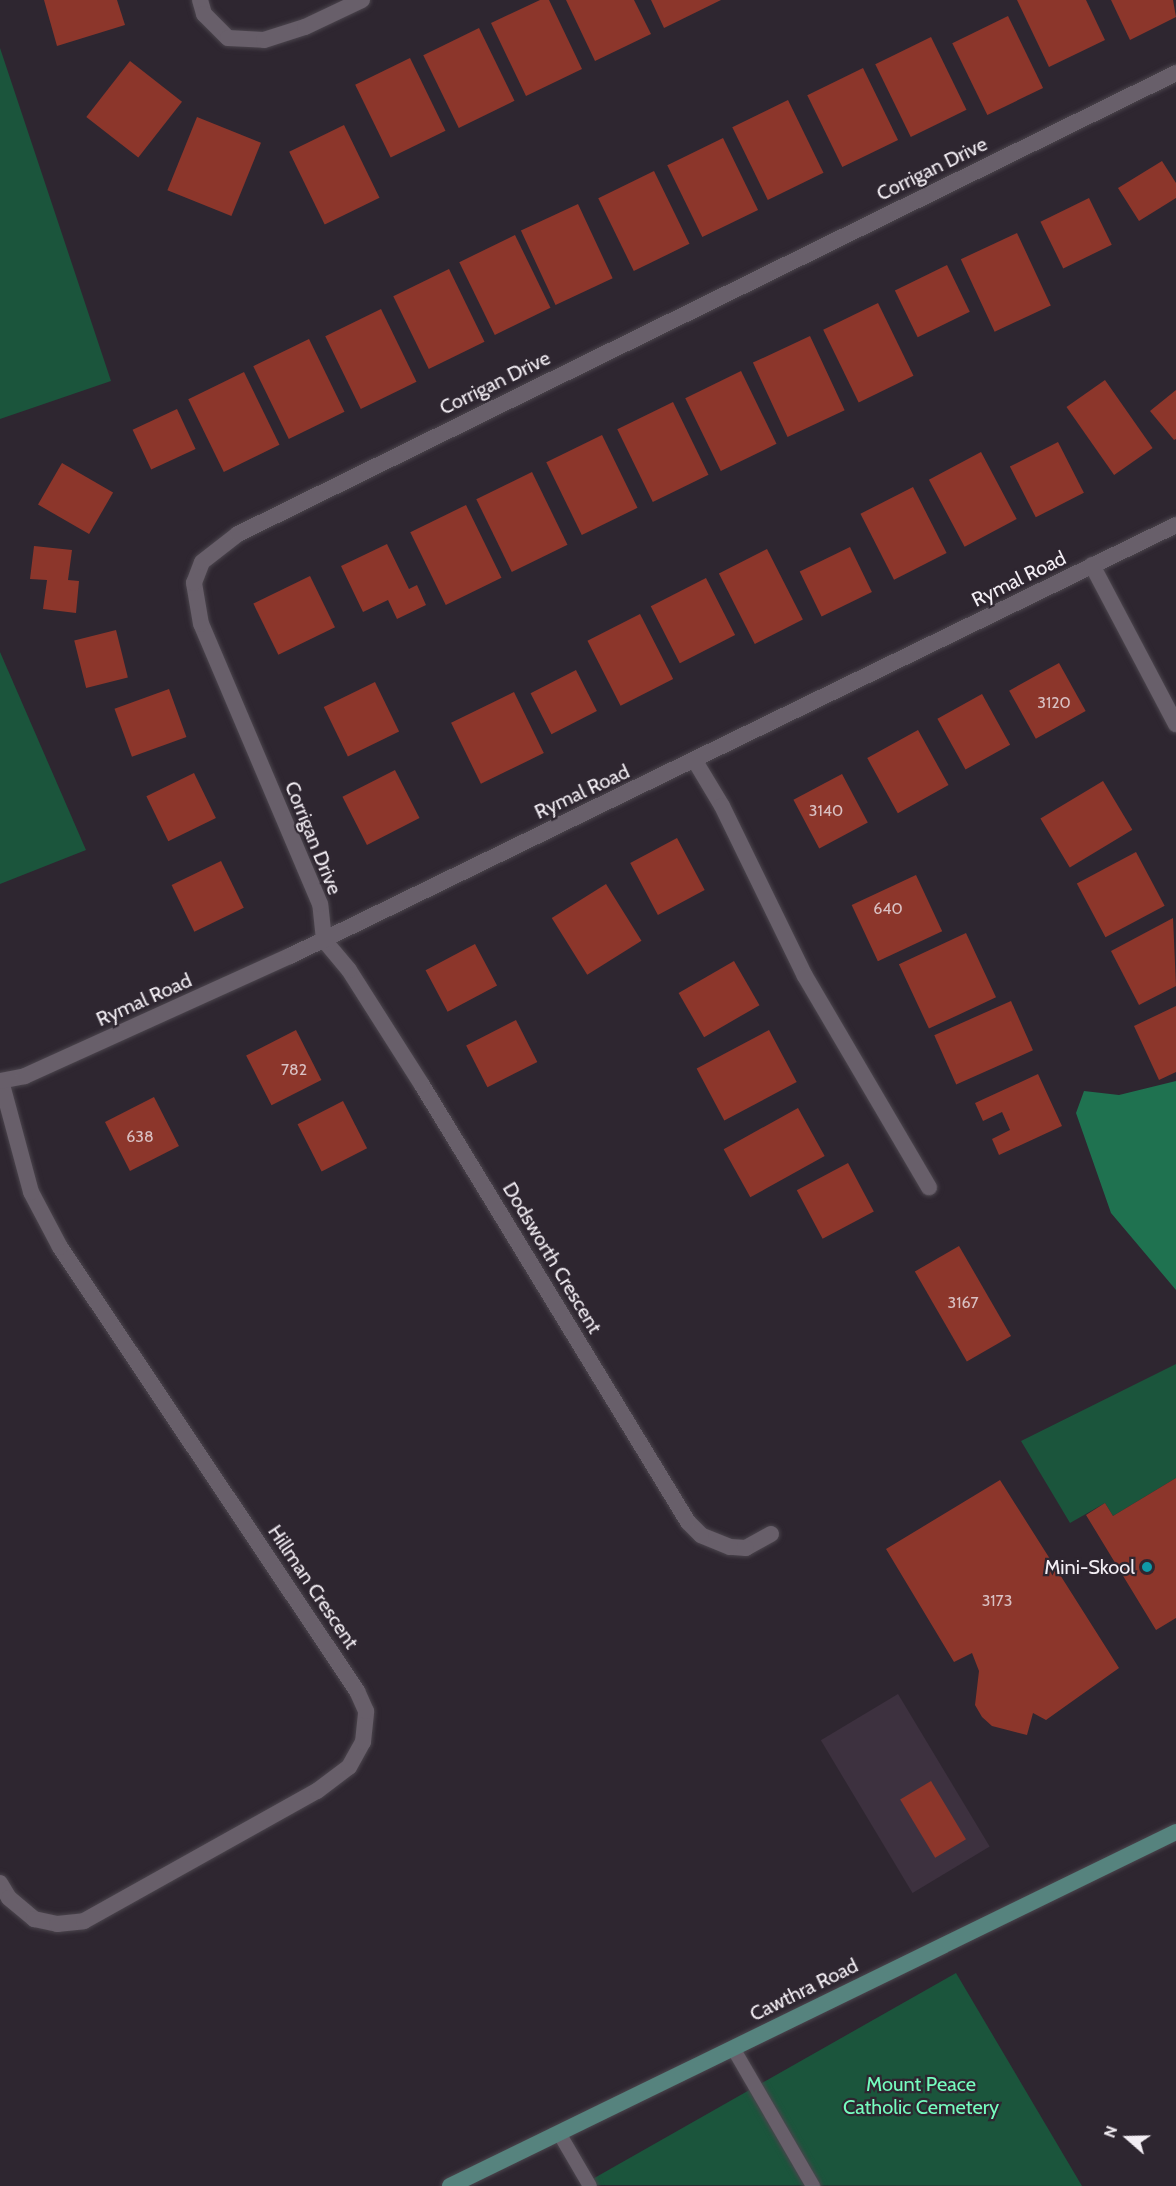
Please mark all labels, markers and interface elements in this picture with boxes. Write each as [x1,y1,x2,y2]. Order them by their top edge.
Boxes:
street label: Corrigan Drive [873,132,991,206]
street label: Corrigan Drive [436,346,554,420]
street label: Rymal Road [968,546,1070,612]
house number: 3120 [1037,693,1071,713]
street label: Rymal Road [531,760,633,824]
street label: Corrigan Drive [279,778,347,898]
house number: 3140 [809,801,843,821]
house number: 640 [873,899,903,919]
street label: Rymal Road [93,968,195,1032]
house number: 782 [281,1060,307,1080]
house number: 638 [126,1127,154,1147]
street label: Dodsworth Crescent [497,1178,607,1338]
house number: 3167 [948,1293,978,1313]
street label: Hillman Crescent [263,1521,363,1653]
place label: Mini-Skool [1044,1555,1135,1579]
marker: Mini-Skool [1140,1560,1154,1574]
house number: 3173 [982,1591,1012,1611]
street label: Cawthra Road [746,1953,862,2027]
park label: Mount Peace Catholic Cemetery [843,2073,999,2120]
north arrow [1098,2108,1158,2168]
text: N [1100,2123,1121,2140]

